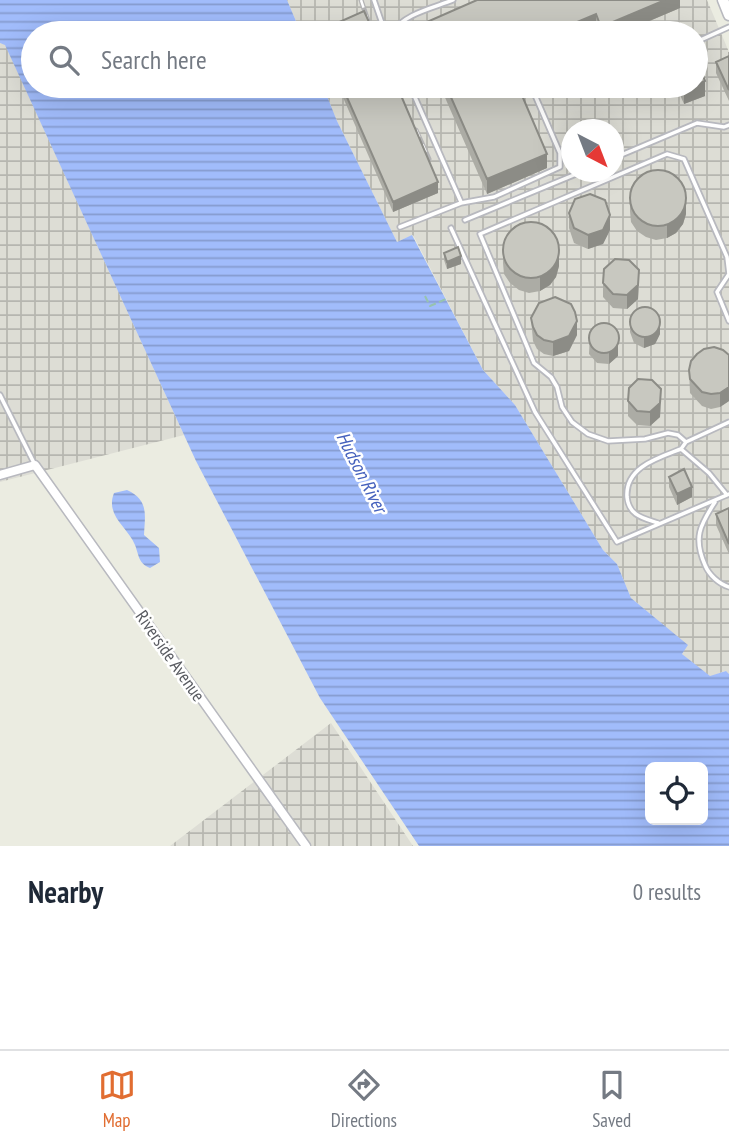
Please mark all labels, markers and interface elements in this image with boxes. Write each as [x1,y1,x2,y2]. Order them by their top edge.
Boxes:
search box [21,21,708,98]
icon: search [45,41,83,79]
text: Search here [101,43,207,76]
north arrow [561,119,624,182]
water label: Hudson River [331,428,394,519]
street label: Riverside Avenue [131,606,210,706]
map controls [645,762,708,825]
button: locate [645,762,708,825]
text: Nearby [28,872,103,911]
text: 0 results [633,877,701,906]
tab: Map [98,1066,136,1132]
tab: Directions [331,1066,397,1132]
tab: Saved [592,1066,631,1132]

